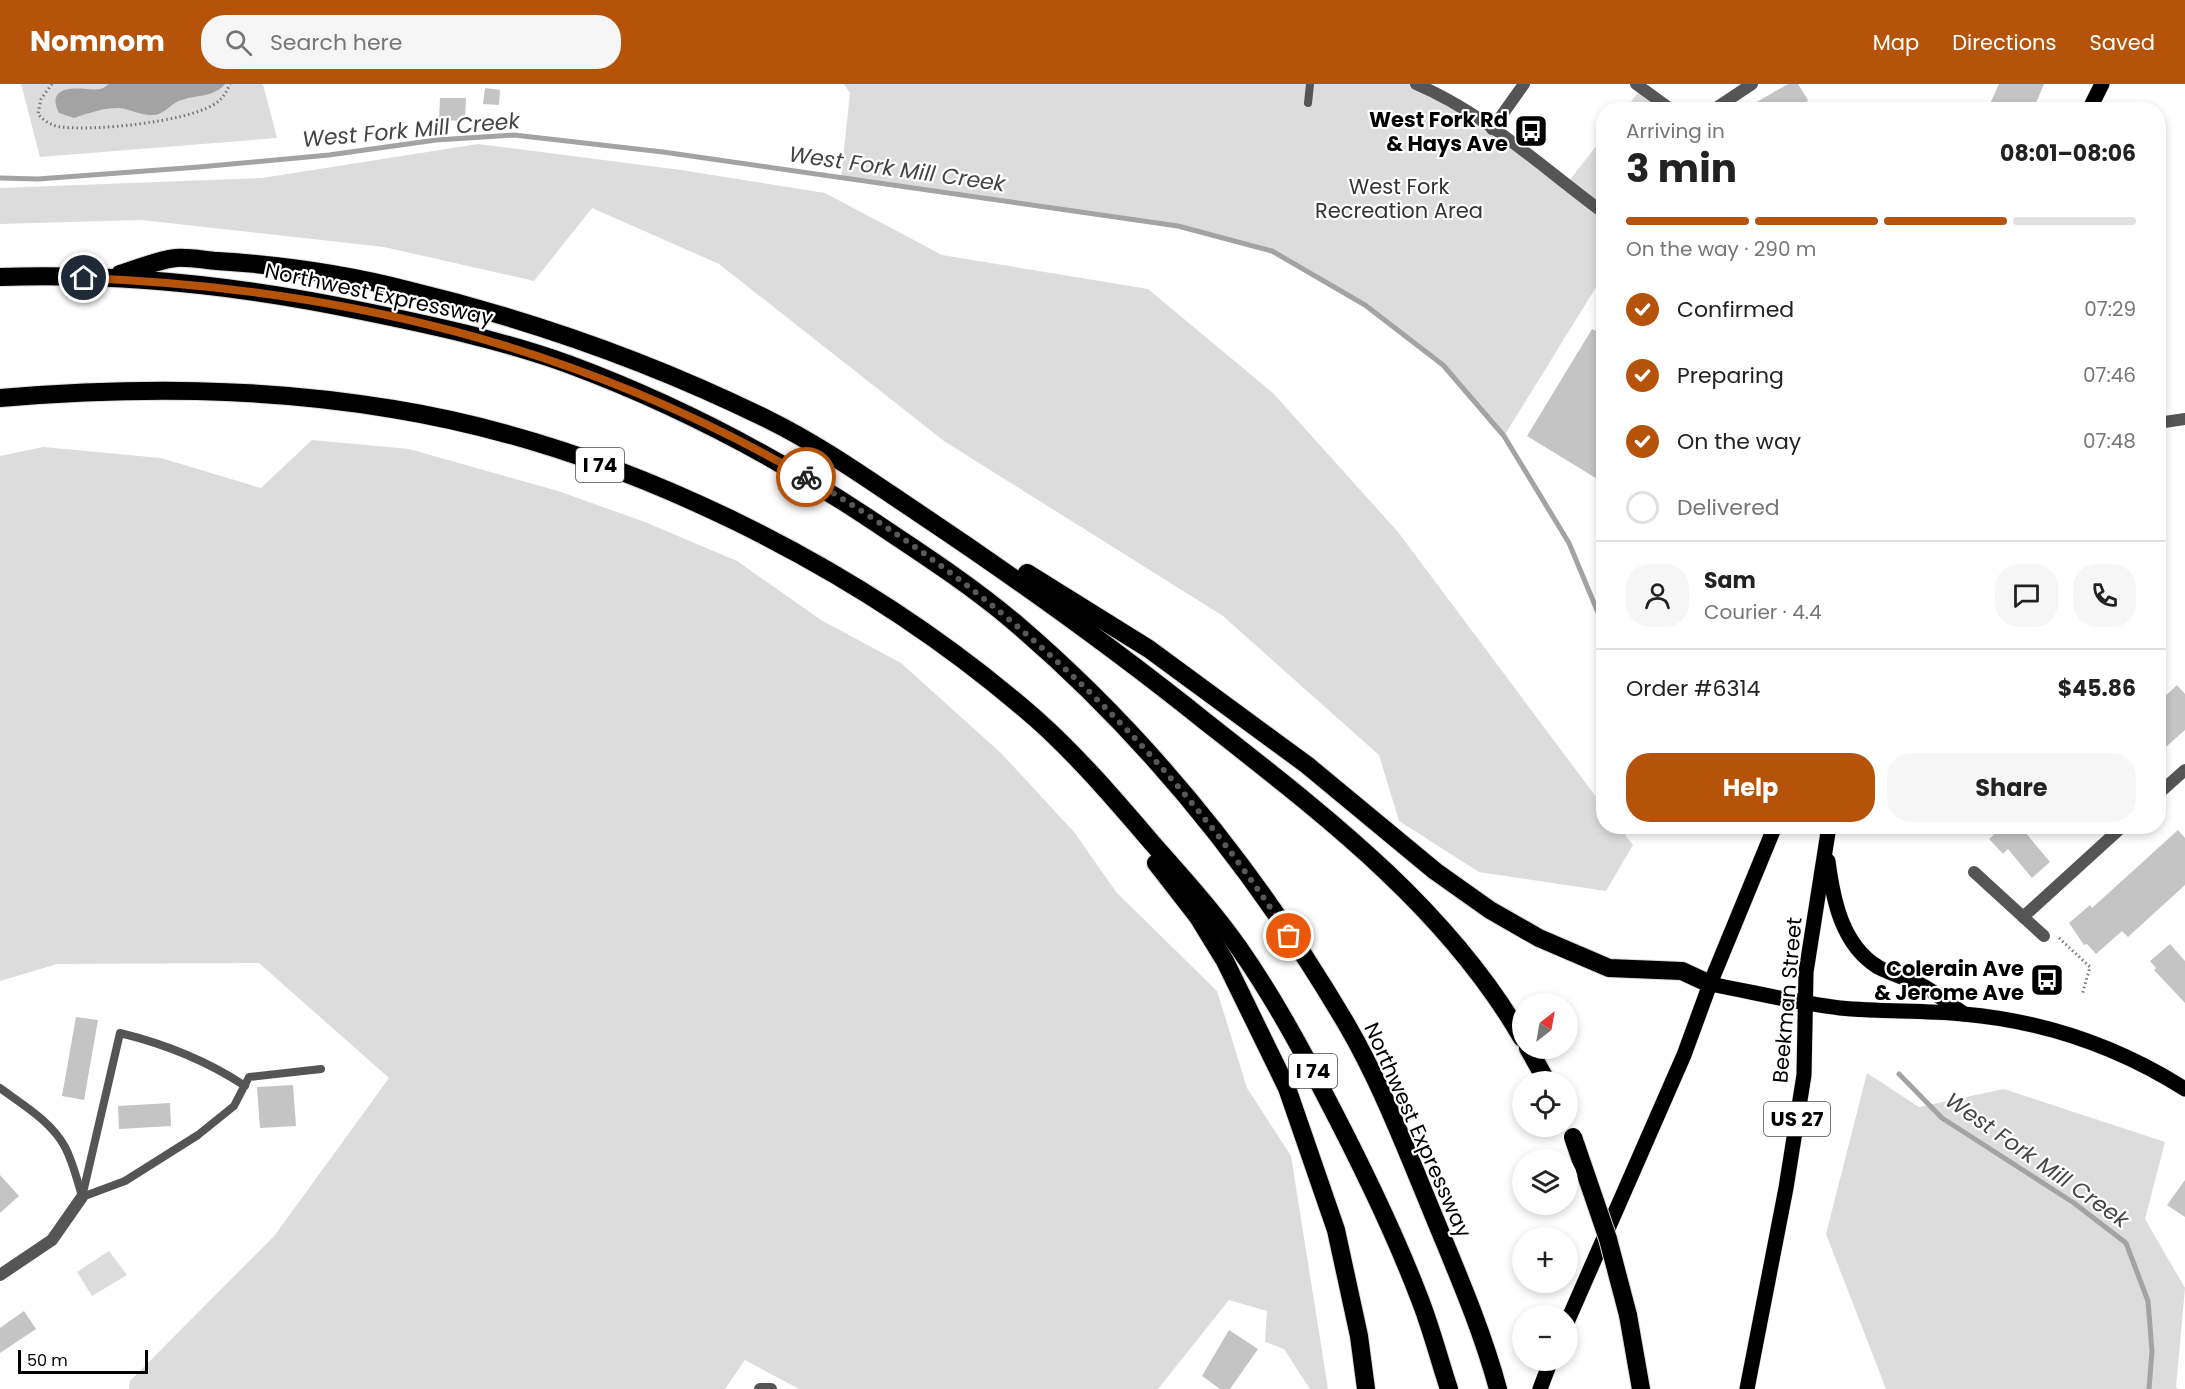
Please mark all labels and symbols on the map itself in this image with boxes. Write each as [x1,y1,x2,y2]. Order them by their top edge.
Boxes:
water label: West Fork Mill Creek [301,105,523,155]
place label: West Fork Rd & Hays Ave [1369,105,1508,158]
bus stop icon: West Fork Rd & Hays Ave [1513,113,1549,149]
water label: West Fork Mill Creek [787,138,1009,200]
park label: West Fork Recreation Area [1315,172,1483,225]
pin [58,252,109,303]
street label: Northwest Expressway [262,256,496,332]
courier [776,447,836,507]
road number: I 74 [576,448,624,482]
pin [1263,910,1314,961]
street label: Beekman Street [1765,916,1809,1084]
place label: Colerain Ave & Jerome Ave [1874,954,2024,1007]
bus stop icon: Colerain Ave & Jerome Ave [2029,962,2065,998]
north arrow [1512,993,1578,1059]
street label: Northwest Expressway [1357,1018,1479,1242]
road number: I 74 [1289,1054,1337,1088]
water label: West Fork Mill Creek [1939,1085,2137,1236]
road number: US 27 [1764,1102,1830,1136]
scale bar [18,1347,148,1374]

